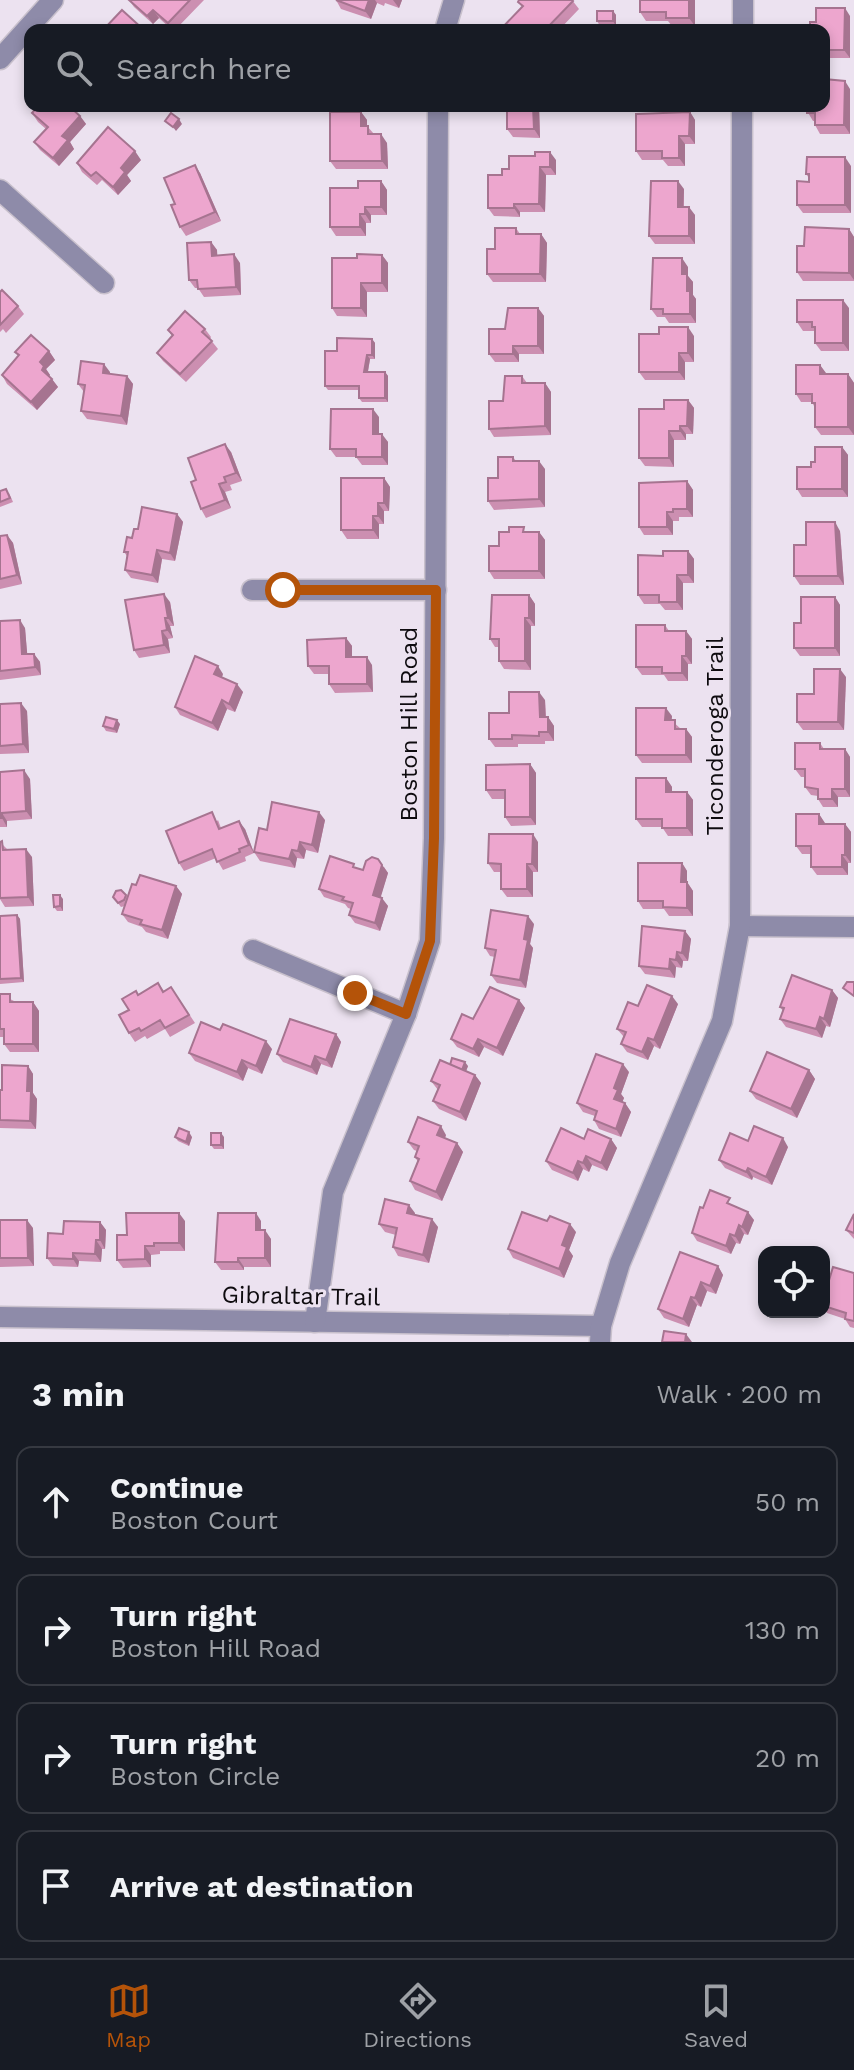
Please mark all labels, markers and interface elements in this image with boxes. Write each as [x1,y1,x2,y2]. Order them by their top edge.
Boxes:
search box [24,24,830,112]
icon: search [52,46,96,90]
text: Search here [116,51,292,86]
route start [265,572,301,608]
street label: Boston Hill Road [395,627,423,821]
street label: Ticonderoga Trail [701,636,729,835]
route end [337,975,373,1011]
map controls [758,1246,830,1318]
button: locate [758,1246,830,1318]
street label: Gibraltar Trail [221,1281,381,1311]
text: 3 min [32,1374,125,1414]
text: Walk · 200 m [656,1379,822,1409]
text: Continue [110,1470,243,1505]
icon: ahead [34,1480,78,1524]
text: 50 m [755,1487,820,1517]
text: Boston Court [110,1505,278,1535]
text: Turn right [110,1598,256,1633]
icon: right [34,1608,78,1652]
text: 130 m [745,1615,820,1645]
text: Boston Hill Road [110,1633,321,1663]
text: Turn right [110,1726,256,1761]
icon: right [34,1736,78,1780]
text: 20 m [755,1743,820,1773]
text: Boston Circle [110,1761,280,1791]
icon: arrive [34,1864,78,1908]
text: Arrive at destination [110,1869,414,1904]
tab: Map [106,1979,151,2052]
tab: Directions [363,1979,472,2052]
tab: Saved [684,1979,748,2052]

